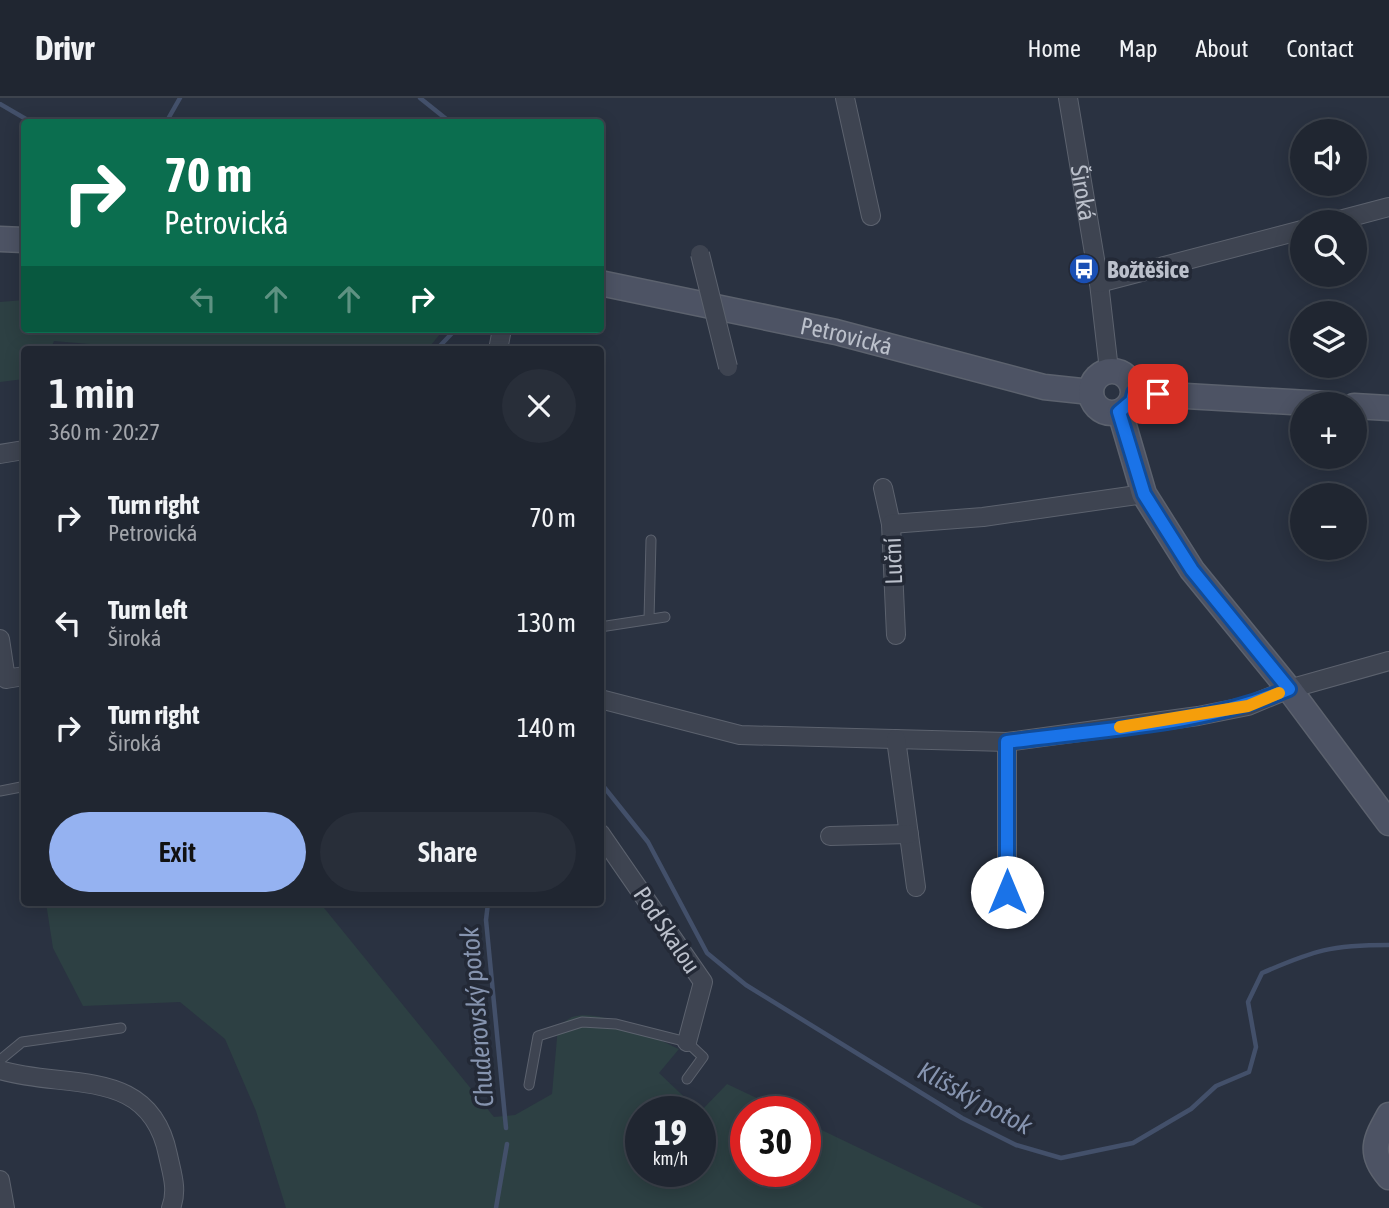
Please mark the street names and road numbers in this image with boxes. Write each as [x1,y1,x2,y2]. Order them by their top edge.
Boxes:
street label: Široká [1066,163,1102,222]
street label: Petrovická [798,312,895,360]
street label: Luční [879,537,907,585]
street label: Pod Skalou [628,882,706,978]

